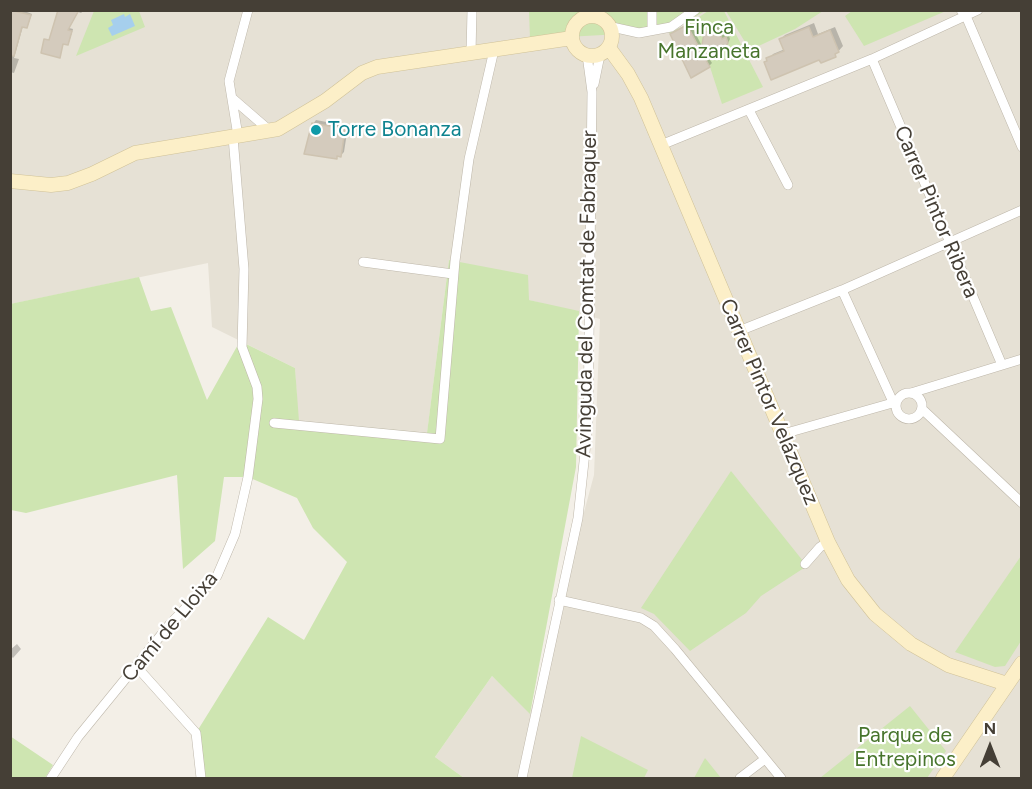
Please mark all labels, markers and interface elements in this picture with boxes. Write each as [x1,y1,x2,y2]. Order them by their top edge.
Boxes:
park label: Finca Manzaneta [658,15,760,65]
place label: Torre Bonanza [328,117,462,143]
street label: Carrer Pintor Ribera [888,122,984,302]
marker: Torre Bonanza [309,123,323,137]
street label: Avinguda del Comtat de Fabraquer [572,130,602,458]
street label: Carrer Pintor Velázquez [714,295,824,509]
street label: Camí de Lloixa [117,567,223,687]
north arrow [960,717,1020,777]
text: N [984,719,996,738]
park label: Parque de Entrepinos [854,723,956,773]

